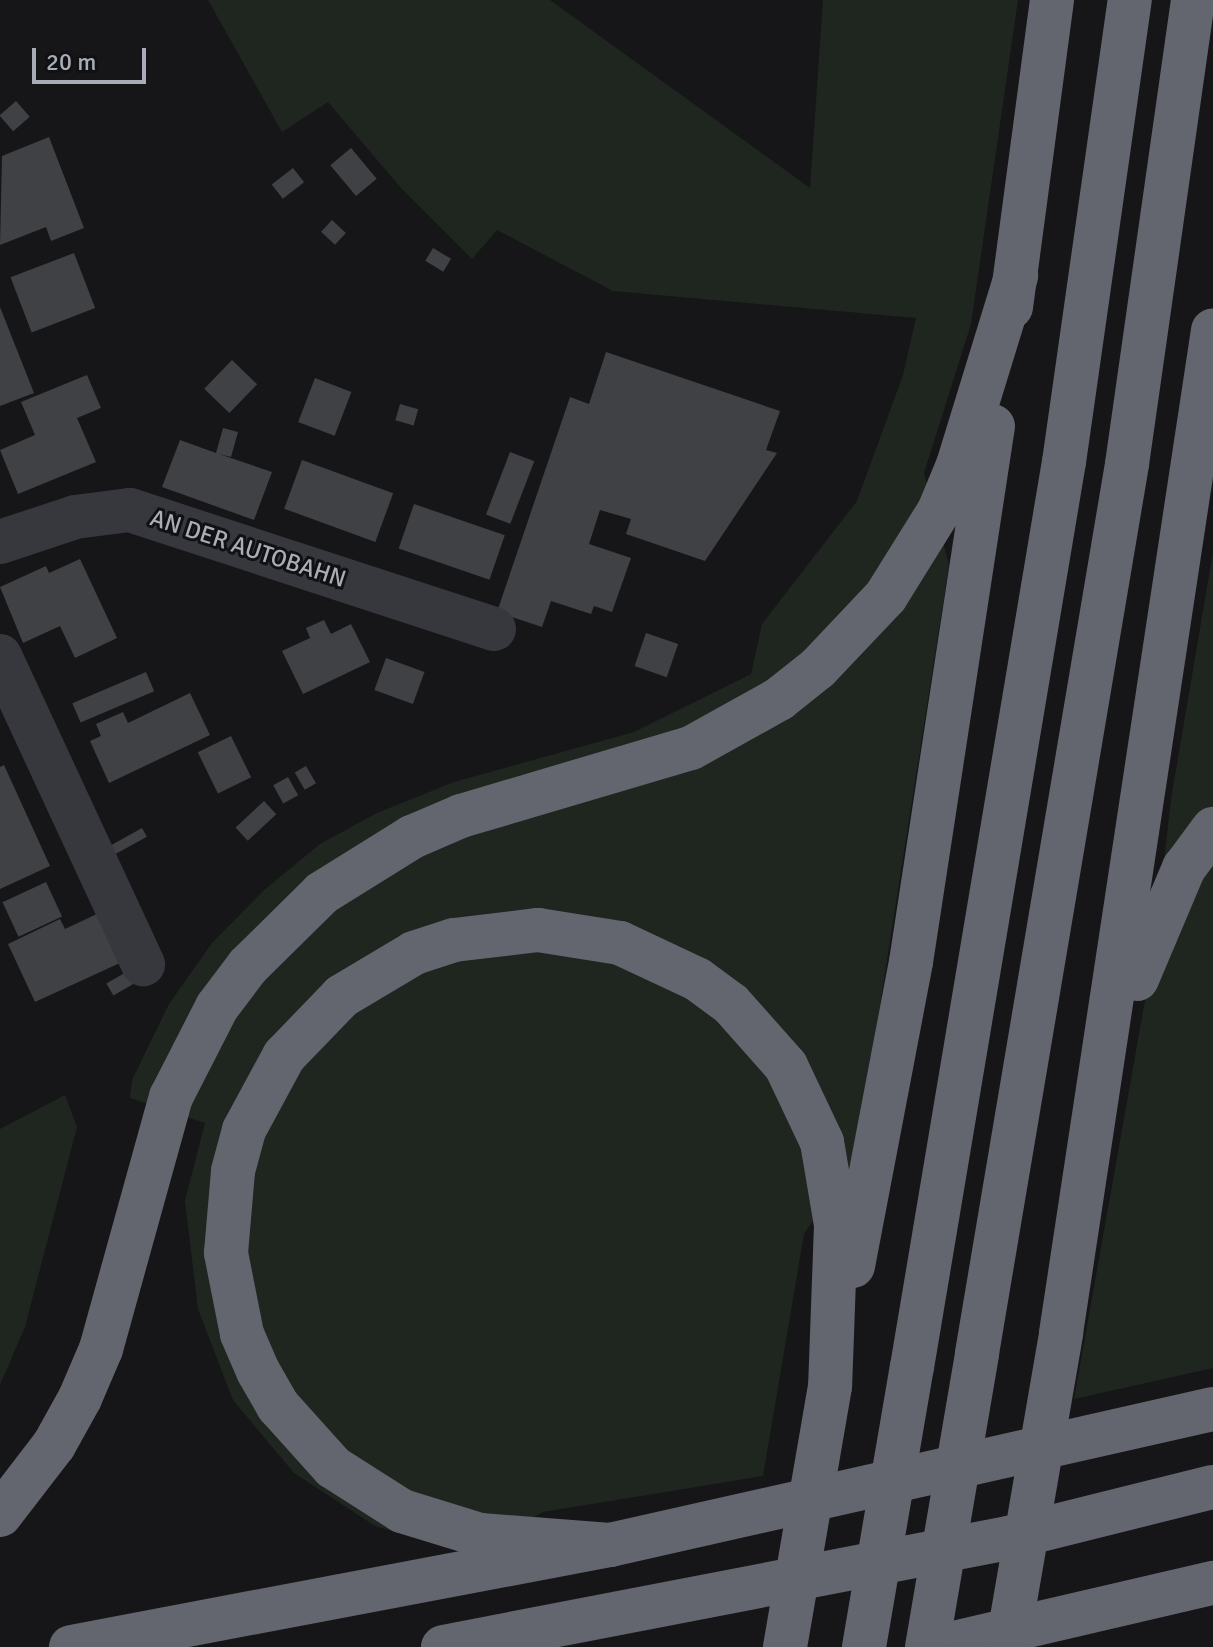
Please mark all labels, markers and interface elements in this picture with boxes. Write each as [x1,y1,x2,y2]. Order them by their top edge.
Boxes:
scale bar [36,32,150,82]
text: 20 m [46,47,96,77]
street label: AN DER AUTOBAHN [147,504,349,594]

